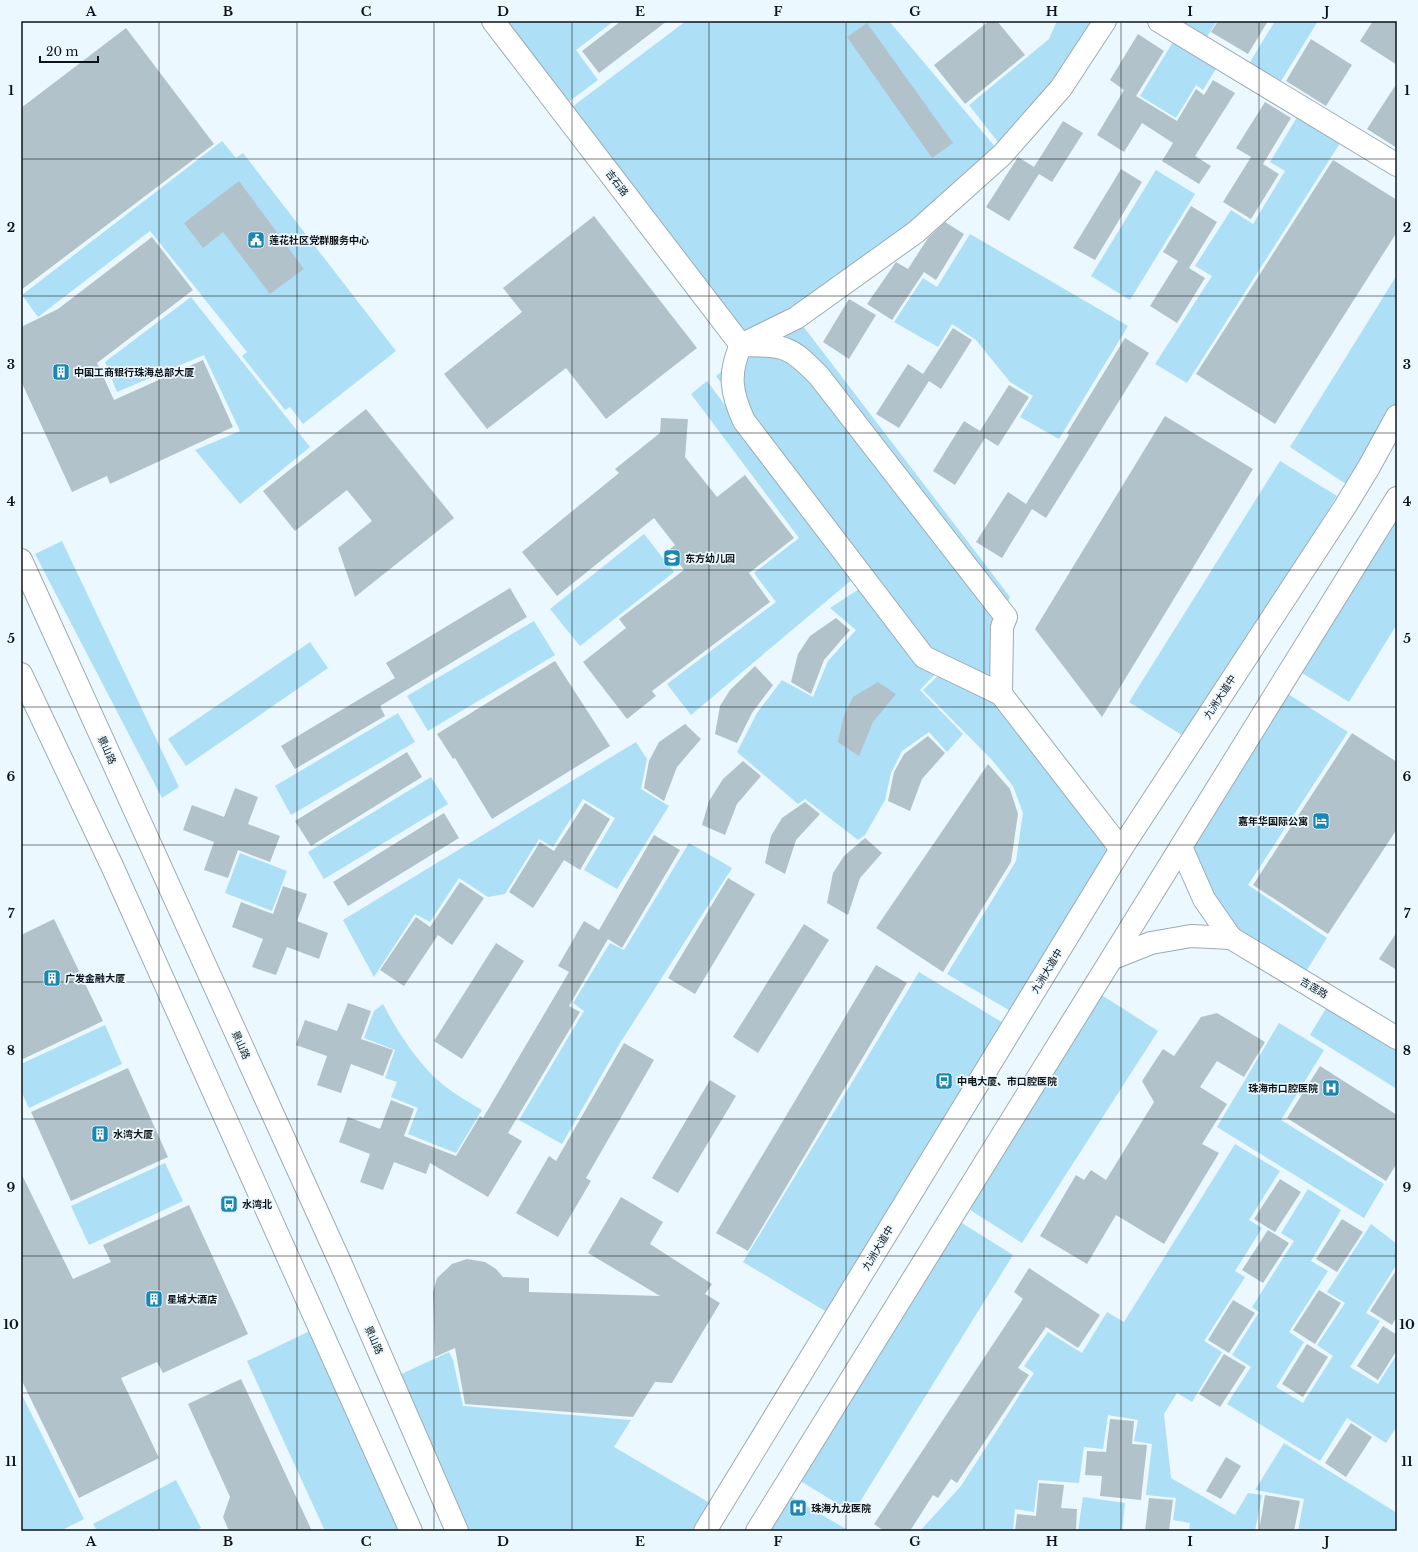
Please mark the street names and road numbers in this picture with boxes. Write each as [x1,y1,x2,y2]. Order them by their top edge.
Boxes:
street label: 吉石路 [603,167,631,199]
street label: 九洲大道中 [1201,672,1239,722]
street label: 景山路 [95,734,119,766]
street label: 九洲大道中 [1029,946,1065,996]
street label: 吉莲路 [1298,975,1330,1001]
street label: 景山路 [229,1029,253,1061]
street label: 九洲大道中 [860,1223,896,1273]
street label: 景山路 [362,1324,386,1356]

